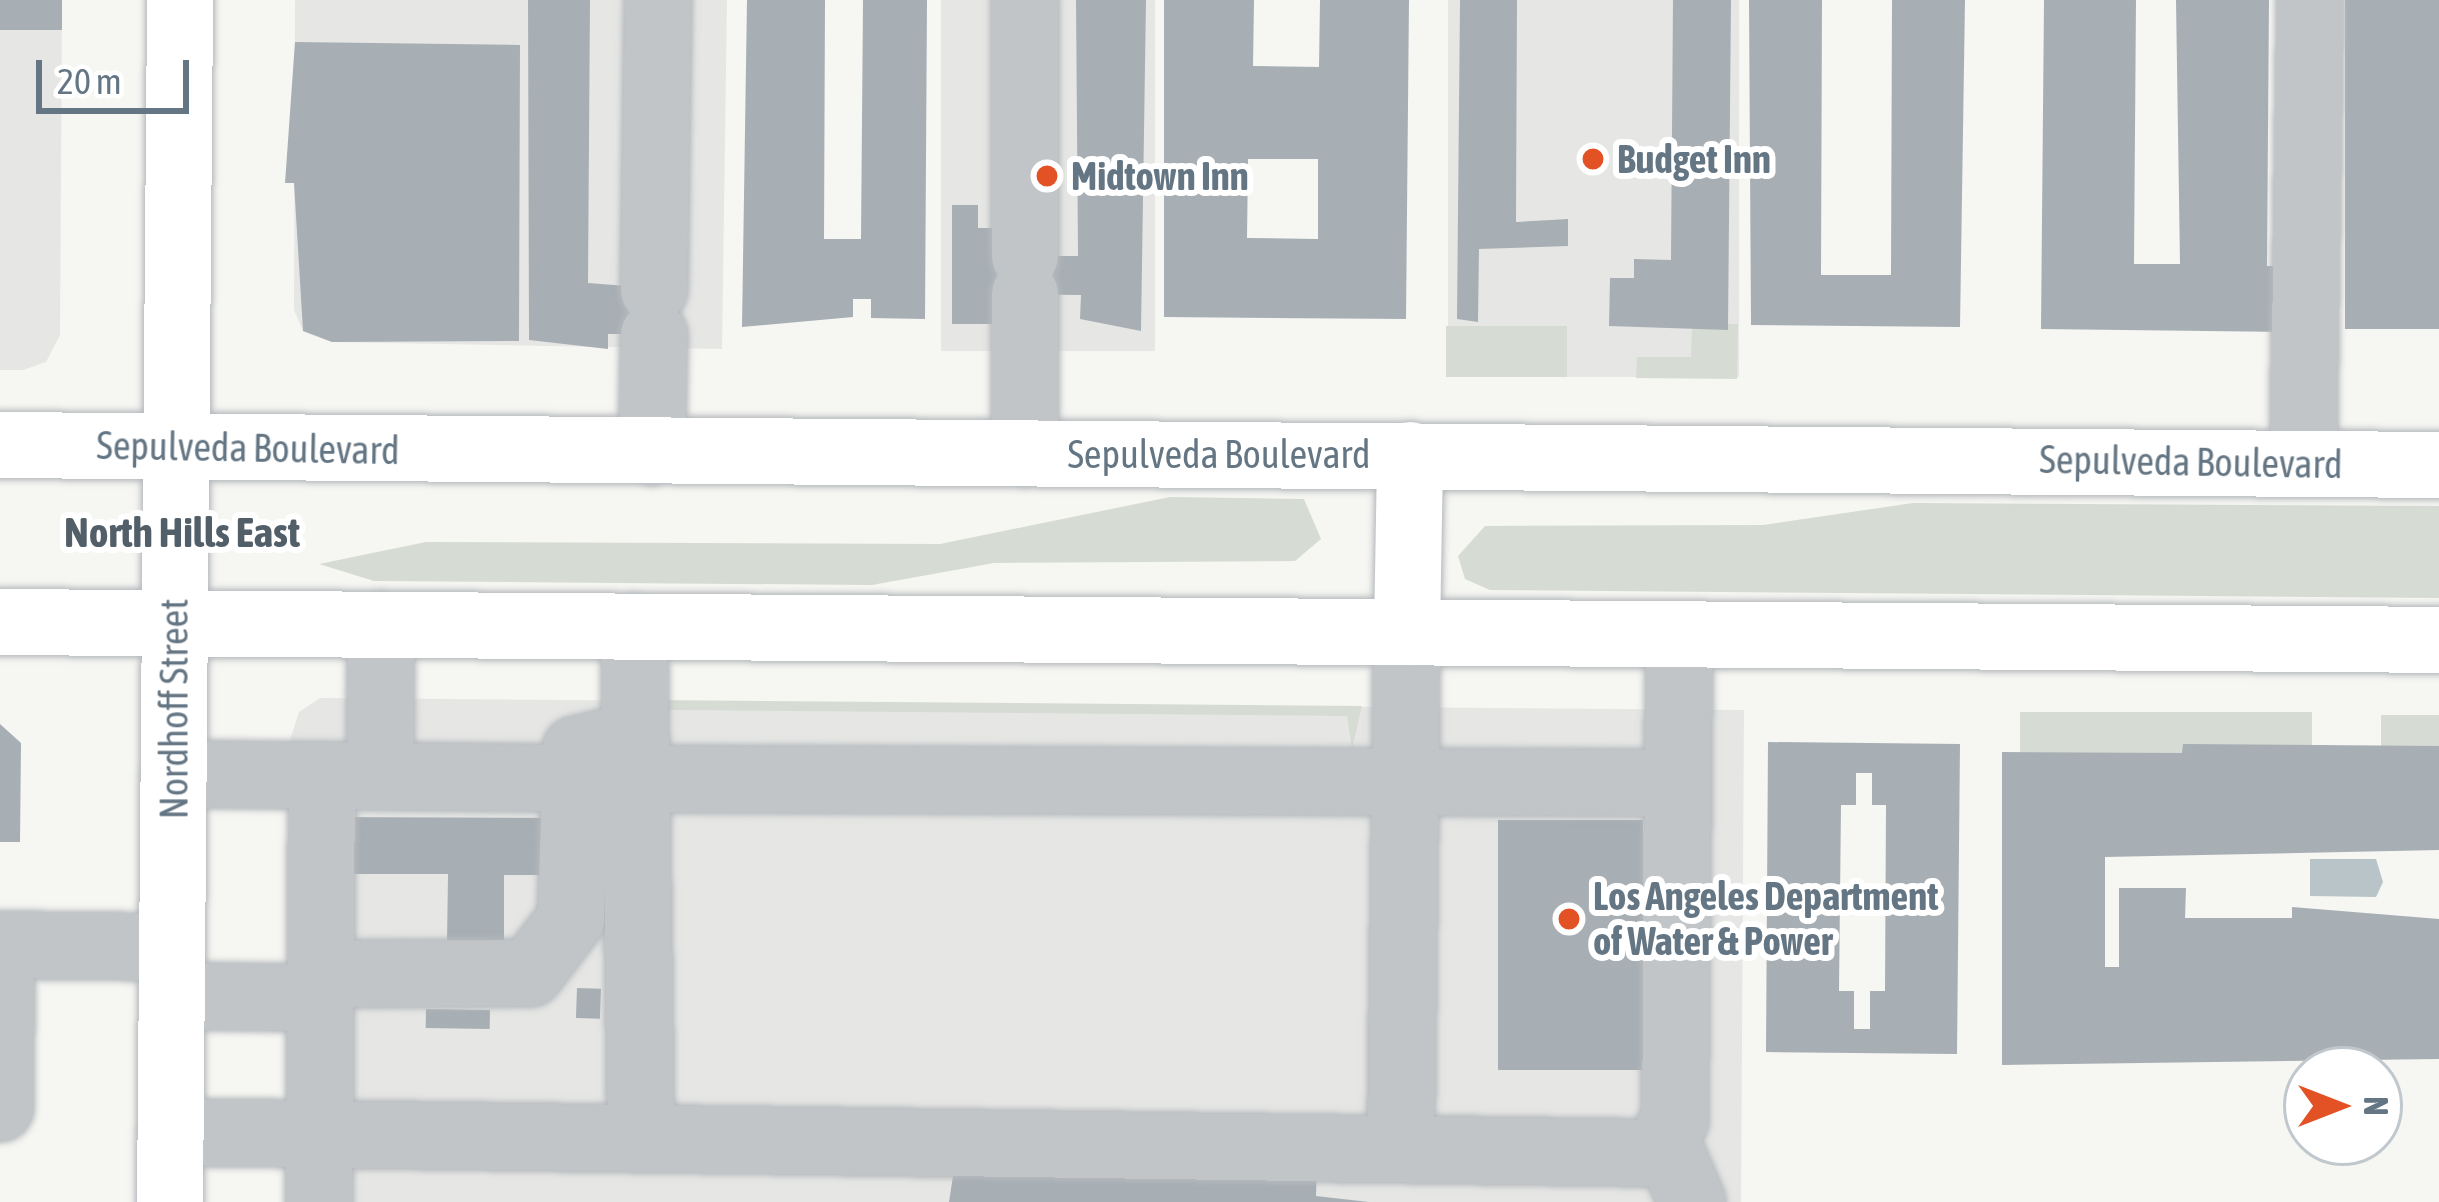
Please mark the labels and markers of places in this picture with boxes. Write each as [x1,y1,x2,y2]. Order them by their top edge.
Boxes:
place label: Budget Inn [1617,136,1771,182]
marker: Budget Inn [1580,146,1606,172]
place label: Midtown Inn [1071,153,1249,199]
marker: Midtown Inn [1034,163,1060,189]
place label: Los Angeles Department of Water & Power [1593,874,1938,965]
marker: Los Angeles Department of Water & Power [1556,906,1582,932]

